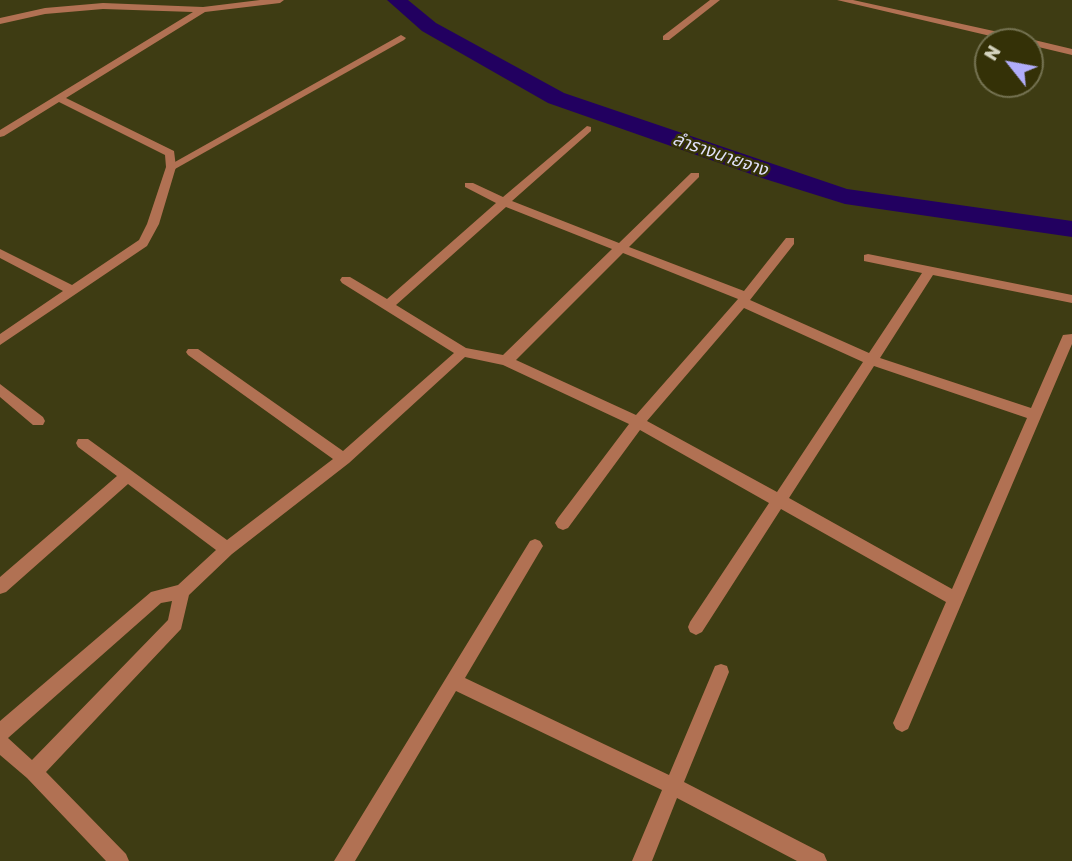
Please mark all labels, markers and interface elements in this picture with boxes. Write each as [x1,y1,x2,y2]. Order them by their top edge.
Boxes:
north arrow [974,28,1044,98]
text: N [979,41,1006,65]
water label: ลำรางนายจาง [670,129,770,181]

